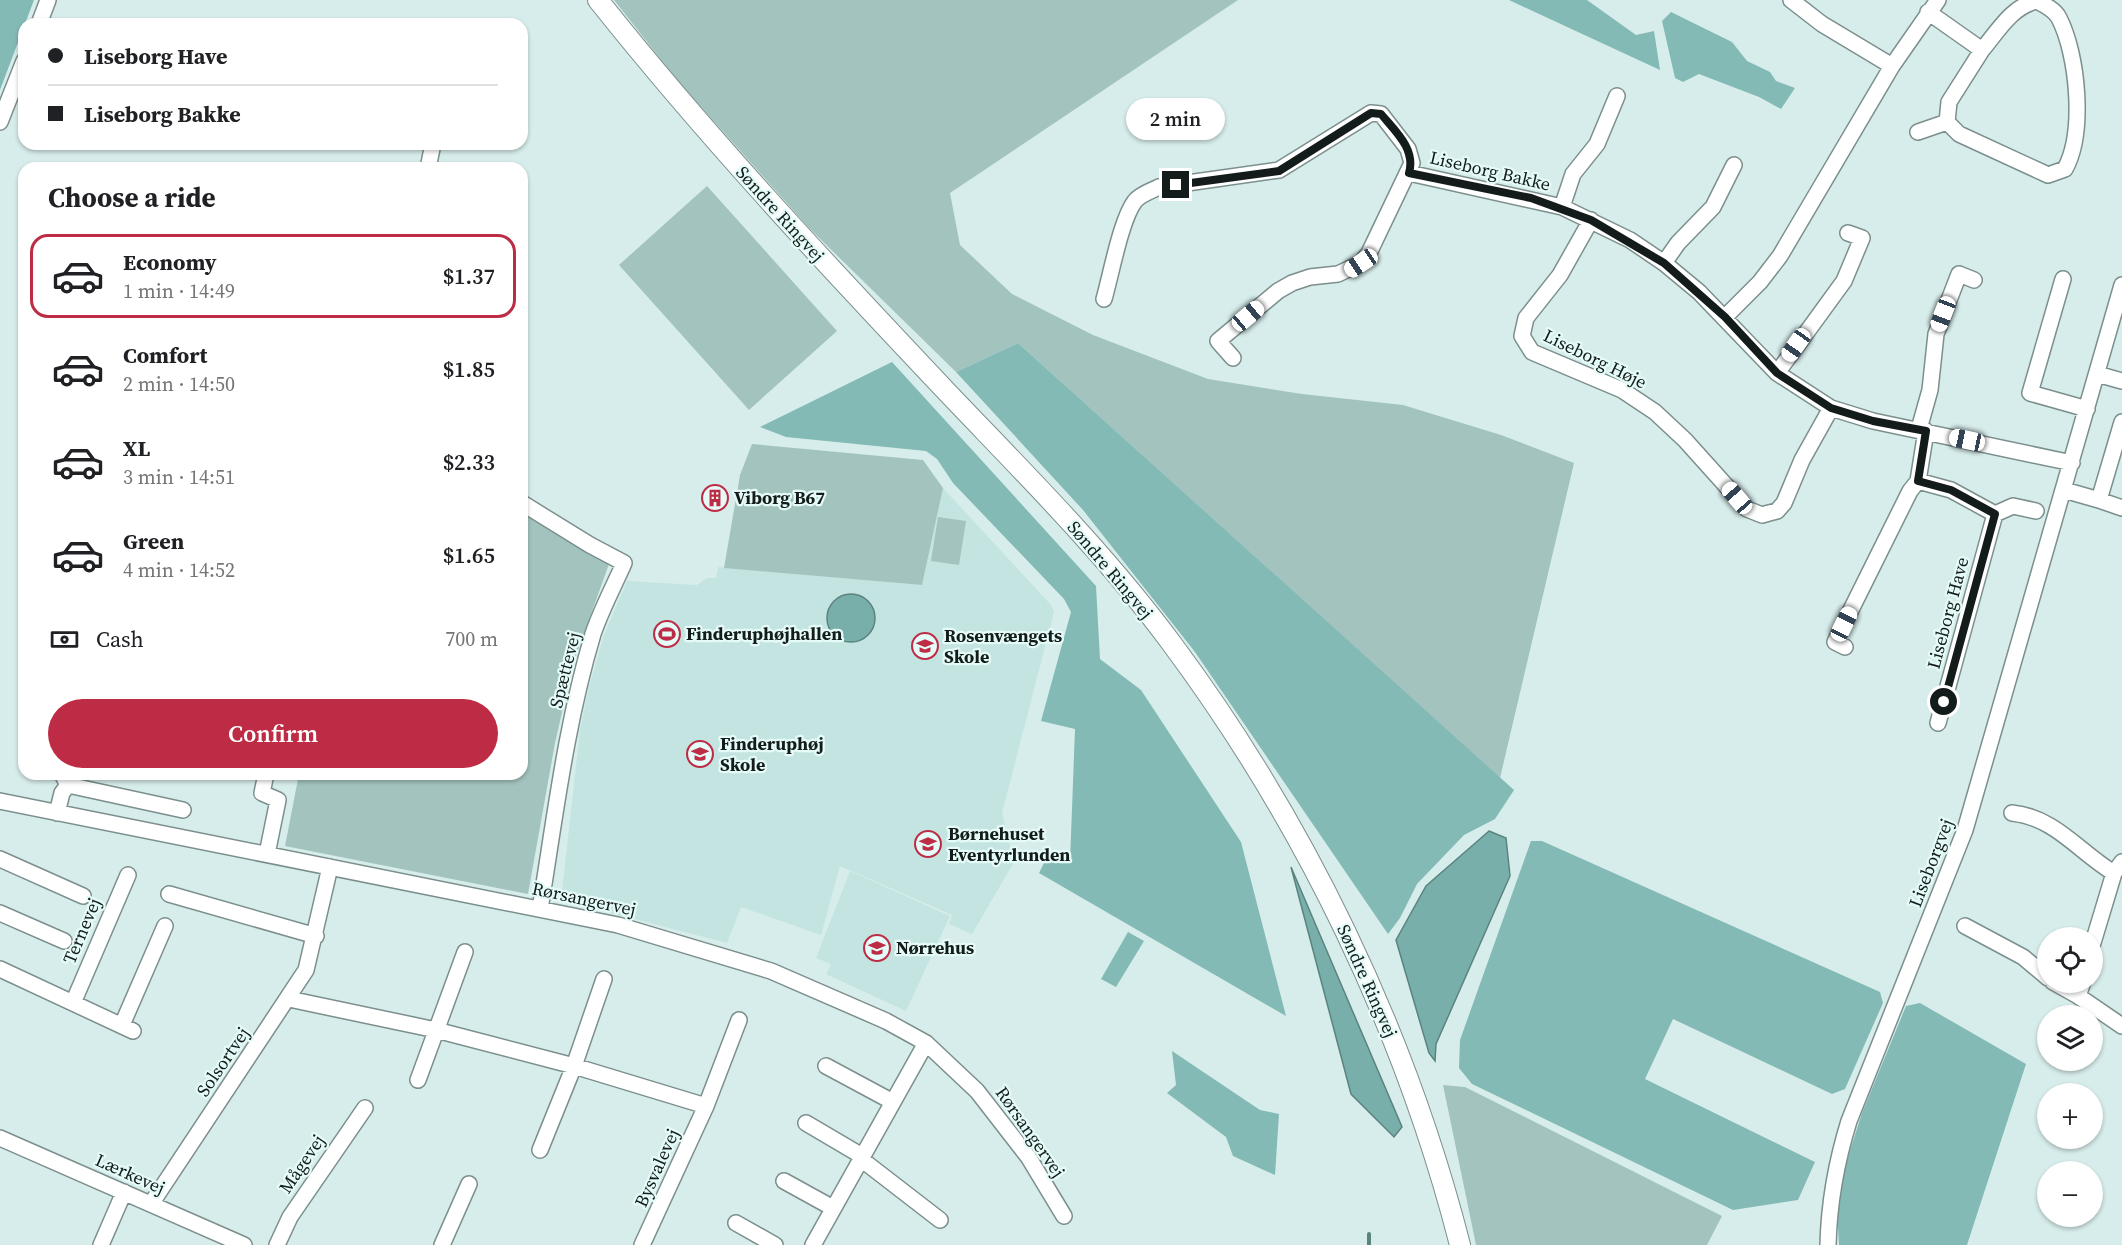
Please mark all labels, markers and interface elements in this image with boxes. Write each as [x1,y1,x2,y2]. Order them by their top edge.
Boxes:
text: Liseborg Have [84,41,227,71]
callout: 2 min [1126,98,1226,140]
text: Liseborg Bakke [84,99,241,129]
text: 2 min [1150,105,1201,133]
street label: Liseborg Bakke [1427,144,1553,197]
street label: Søndre Ringvej [730,160,830,267]
route end [1162,171,1189,198]
text: Choose a ride [48,179,216,216]
car [1341,245,1381,281]
text: Economy [123,247,217,277]
icon: car [51,249,105,303]
text: $1.37 [443,261,495,291]
text: 1 min · 14:49 [123,277,235,305]
car [1928,294,1958,334]
car [1228,298,1268,334]
street label: Liseborg Høje [1539,323,1651,394]
car [1778,325,1814,365]
text: Comfort [123,340,207,370]
icon: car [51,342,105,396]
text: $1.85 [443,354,495,384]
text: 2 min · 14:50 [123,370,235,398]
car [1948,427,1986,453]
text: XL [123,433,150,463]
icon: car [51,435,105,489]
text: $2.33 [443,447,495,477]
text: 3 min · 14:51 [123,463,235,491]
car [1718,479,1756,517]
building icon: Viborg B67 [700,483,730,513]
place label: Viborg B67 [734,485,825,510]
street label: Søndre Ringvej [1062,515,1159,624]
text: Green [123,526,184,556]
icon: car [51,528,105,582]
text: $1.65 [443,540,495,570]
street label: Liseborg Have [1921,554,1974,671]
text: 4 min · 14:52 [123,556,235,584]
car [1828,604,1860,644]
sports icon: Finderuphøjhallen [652,619,682,649]
place label: Finderuphøjhallen [686,621,842,646]
icon: cash [48,623,81,656]
place label: Rosenvængets Skole [944,623,1062,669]
text: Cash [96,624,144,654]
text: 700 m [445,625,498,653]
street label: Spættevej [543,629,586,710]
school or university icon: Rosenvængets Skole [910,631,940,661]
route start [1930,688,1957,715]
button: Confirm [48,699,498,768]
place label: Finderuphøj Skole [720,731,824,777]
school or university icon: Finderuphøj Skole [685,739,715,769]
street label: Liseborgvej [1902,815,1959,911]
place label: Børnehuset Eventyrlunden [948,821,1070,867]
school or university icon: Børnehuset Eventyrlunden [913,829,943,859]
street label: Rørsangervej [530,875,638,922]
street label: Ternevej [57,894,107,968]
street label: Søndre Ringvej [1331,920,1404,1041]
map controls [2037,927,2103,1227]
button: locate [2037,927,2103,993]
school or university icon: Nørrehus [862,933,892,963]
place label: Nørrehus [896,935,974,960]
button: layers [2037,1005,2103,1071]
street label: Solsortvej [190,1022,255,1101]
street label: Rørsangervej [990,1081,1071,1182]
button: + [2037,1083,2103,1149]
street label: Bysvalevej [628,1125,685,1211]
street label: Mågevej [273,1129,330,1198]
street label: Lærkevej [91,1147,169,1200]
button: − [2037,1161,2103,1227]

